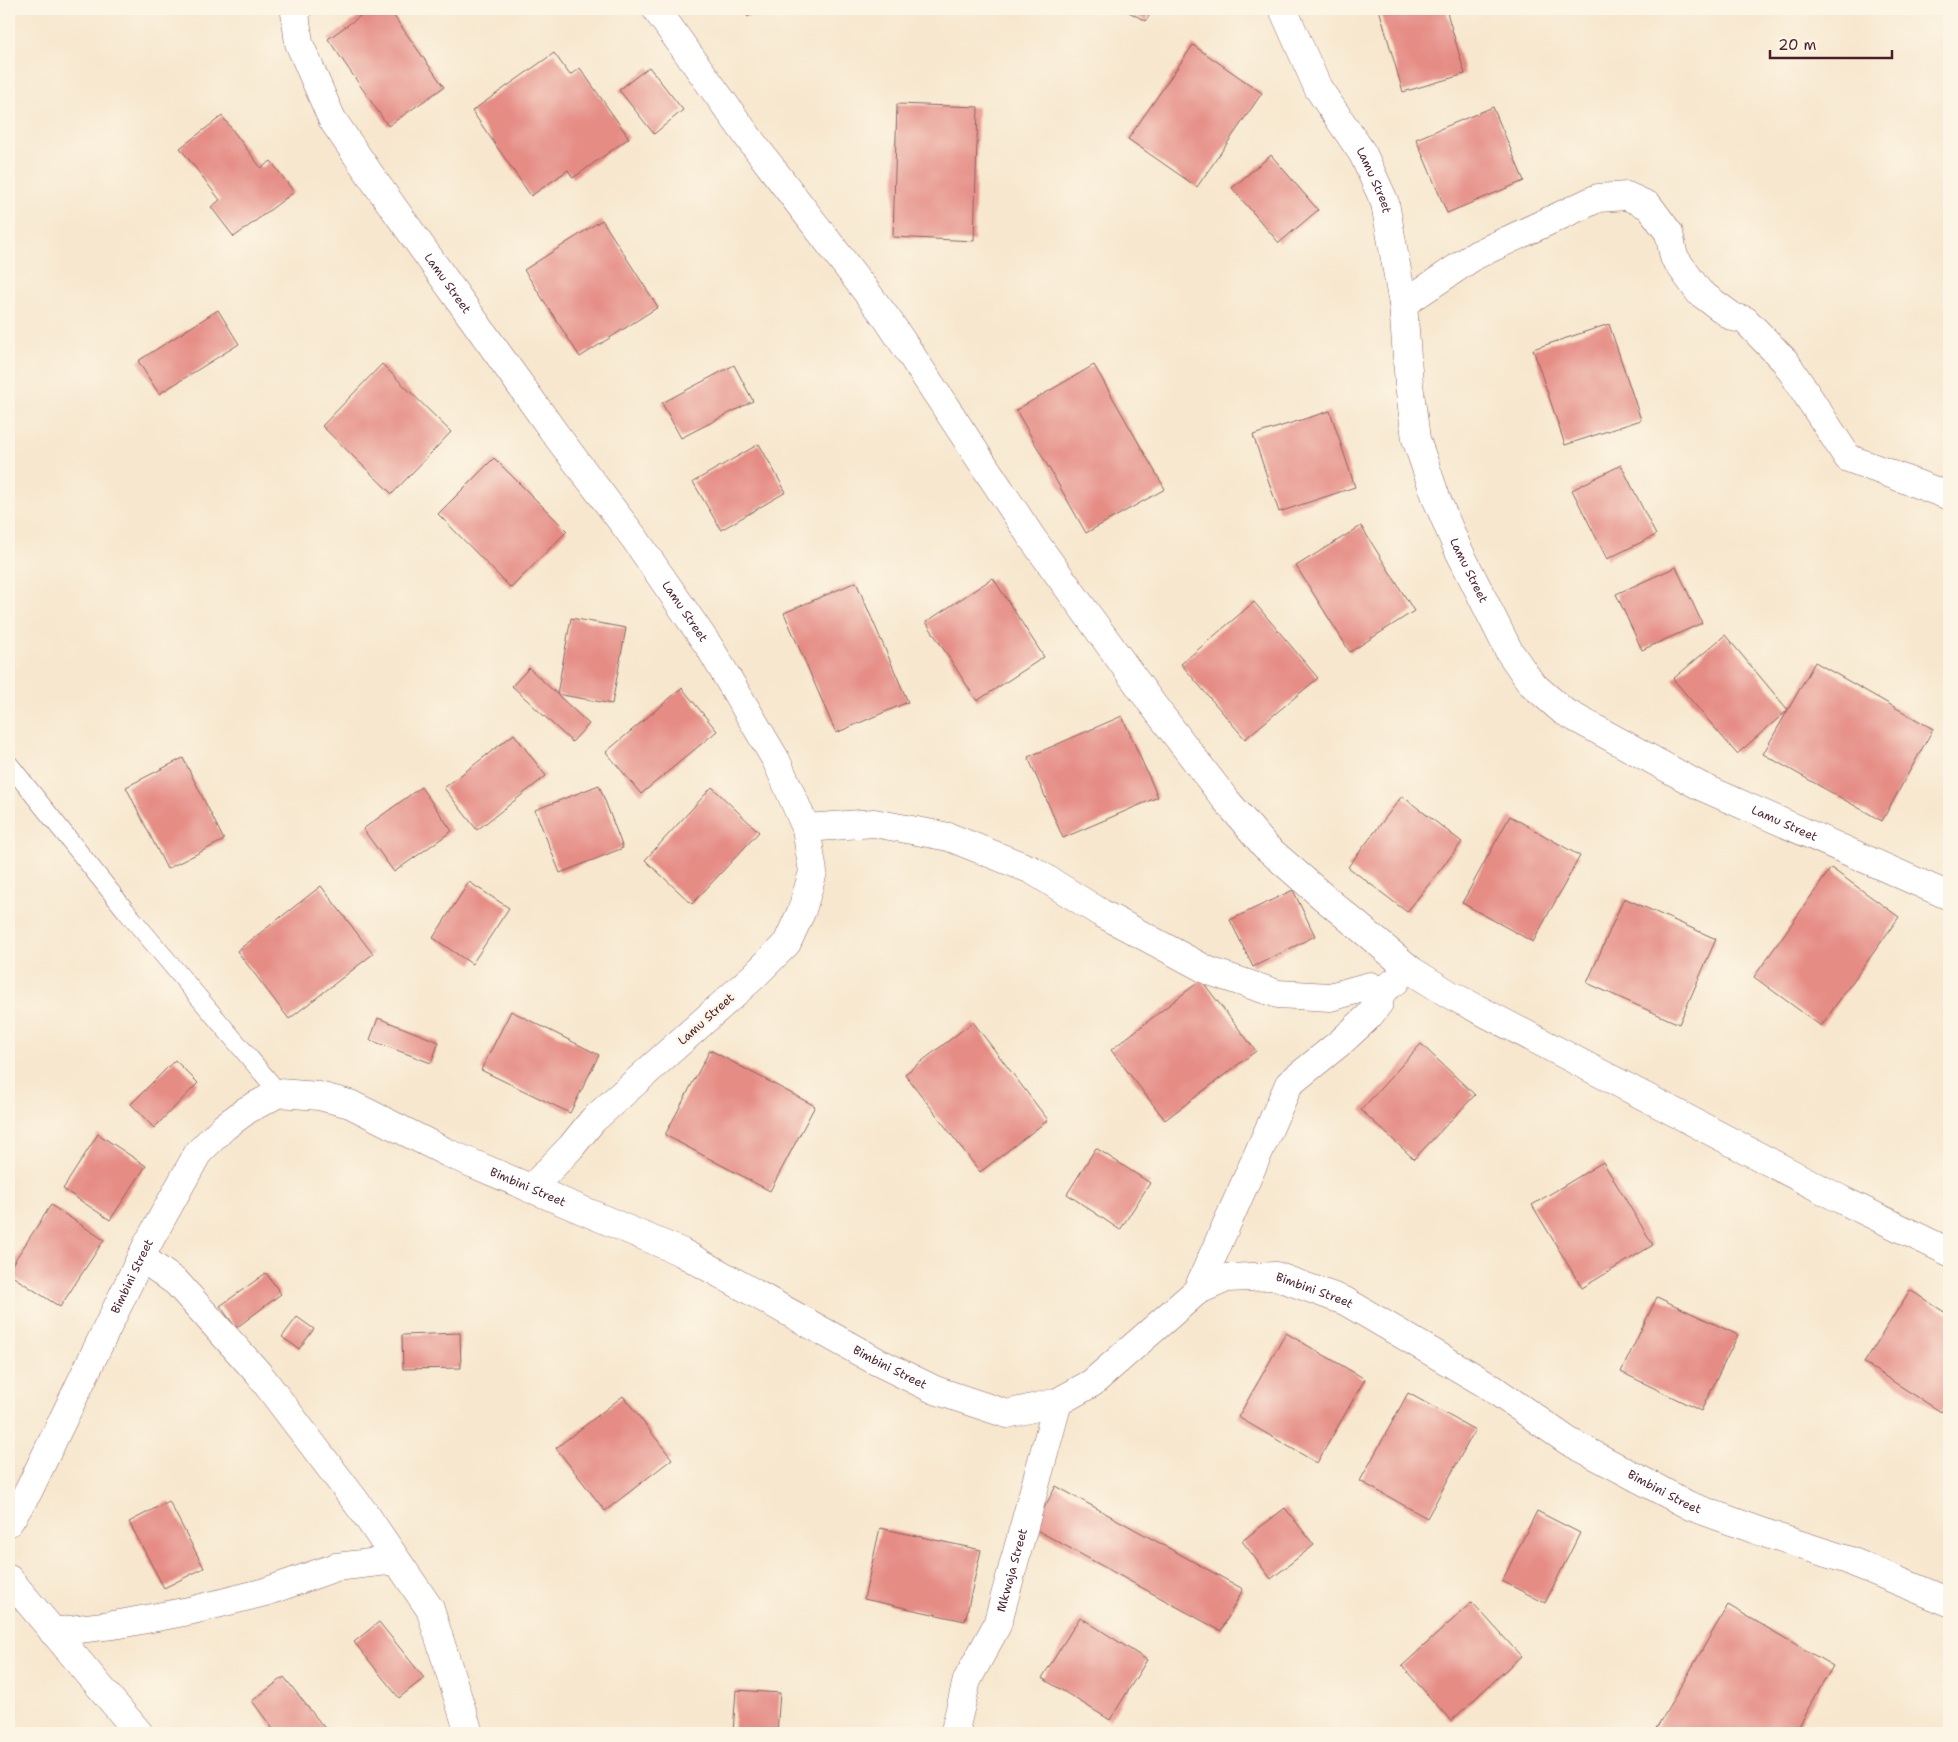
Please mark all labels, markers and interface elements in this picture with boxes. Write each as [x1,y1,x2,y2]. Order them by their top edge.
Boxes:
scale bar [1770,28,1893,60]
text: 20 m [1778,35,1817,55]
street label: Lamu Street [1353,144,1395,214]
street label: Lamu Street [421,250,475,317]
street label: Lamu Street [1446,535,1492,605]
street label: Lamu Street [658,578,711,645]
street label: Lamu Street [1749,802,1820,845]
street label: Lamu Street [674,989,738,1049]
street label: Bimbini Street [488,1164,568,1210]
street label: Bimbini Street [107,1236,157,1316]
street label: Bimbini Street [1274,1269,1356,1312]
street label: Bimbini Street [850,1342,930,1393]
street label: Bimbini Street [1625,1466,1703,1517]
street label: Mkwaja Street [993,1527,1031,1614]

